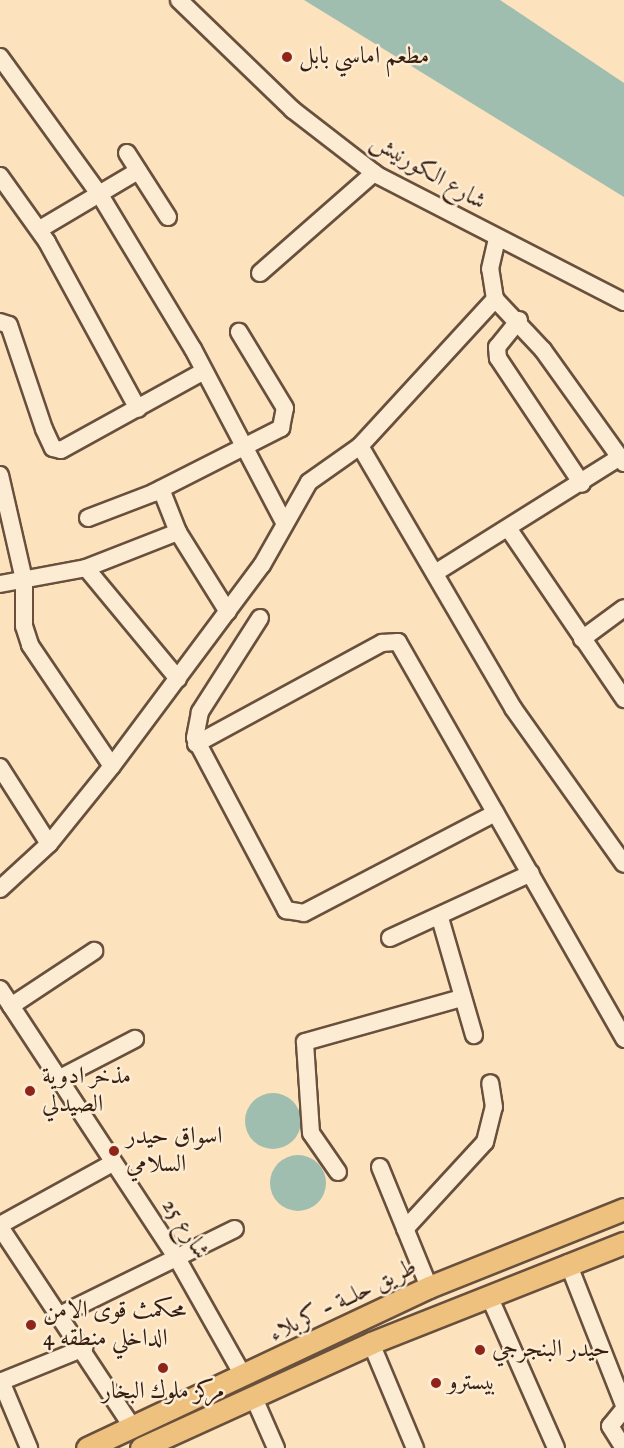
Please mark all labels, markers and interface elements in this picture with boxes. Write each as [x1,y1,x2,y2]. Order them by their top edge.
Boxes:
place label: مطعم اماسي بابل [299,43,429,71]
marker: مطعم اماسي بابل [280,50,294,64]
street label: شارع الكورنيش [365,127,491,217]
place label: مذخر ادوية الصيدلي [42,1063,131,1119]
marker: مذخر ادوية الصيدلي [23,1084,37,1098]
place label: اسواق حيدر السلامي [126,1123,223,1179]
marker: اسواق حيدر السلامي [107,1144,121,1158]
street label: شارع 25 [155,1193,215,1265]
street label: طريق حلــة - كربلاء [265,1253,421,1349]
place label: محكمث قوى الامن الداخلي منطقه 4 [43,1297,186,1353]
marker: محكمث قوى الامن الداخلي منطقه 4 [24,1318,38,1332]
place label: حيدر البنجرجي [492,1336,610,1364]
marker: حيدر البنجرجي [473,1343,487,1357]
marker: مركز ملوك البخار [156,1361,170,1375]
place label: بيسترو [448,1369,496,1397]
marker: بيسترو [429,1376,443,1390]
place label: مركز ملوك البخار [102,1378,224,1406]

